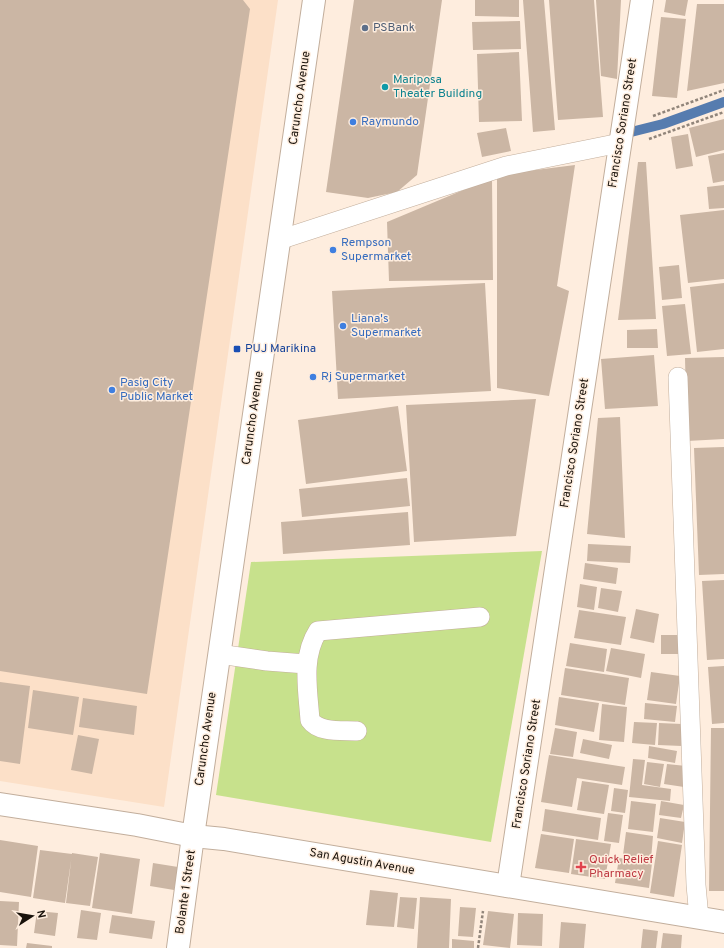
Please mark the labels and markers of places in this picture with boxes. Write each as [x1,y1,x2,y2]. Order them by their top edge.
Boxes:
place label: PSBank [373,20,415,36]
marker: PSBank [360,23,370,33]
place label: Mariposa Theater Building [393,72,482,102]
marker: Mariposa Theater Building [380,82,390,92]
place label: Raymundo [361,114,419,130]
marker: Raymundo [348,117,358,127]
place label: Rempson Supermarket [341,235,411,265]
marker: Rempson Supermarket [328,245,338,255]
place label: Liana's Supermarket [351,311,421,341]
marker: Liana's Supermarket [338,321,348,331]
place label: PUJ Marikina [245,341,316,357]
marker: PUJ Marikina [232,344,242,354]
place label: Rj Supermarket [321,369,405,385]
marker: Rj Supermarket [308,372,318,382]
place label: Pasig City Public Market [120,375,193,405]
marker: Pasig City Public Market [107,385,117,395]
place label: Quick Relief Pharmacy [589,852,653,882]
marker: Quick Relief Pharmacy [576,862,586,872]

